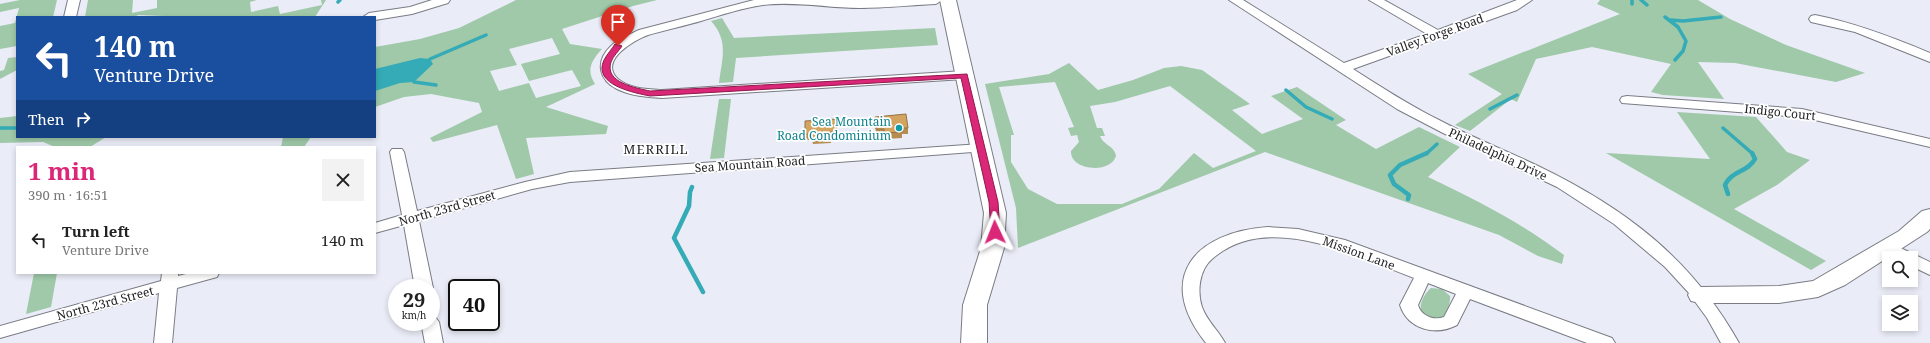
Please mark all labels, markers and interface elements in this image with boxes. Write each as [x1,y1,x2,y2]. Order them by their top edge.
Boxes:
pin [601,5,635,46]
street label: Valley Forge Road [1384,9,1486,60]
icon: arrive [607,11,629,33]
text: 140 m [94,27,176,65]
icon: left [28,32,80,84]
text: Venture Drive [94,63,214,87]
street label: Indigo Court [1743,100,1817,124]
icon: right [72,108,94,130]
text: Then [28,109,64,129]
place label: Sea Mountain Road Condominium [777,113,891,144]
marker: Sea Mountain Road Condominium [894,123,904,133]
street label: Philadelphia Drive [1446,124,1550,184]
district label: MERRILL [623,140,689,158]
street label: Sea Mountain Road [694,152,807,176]
text: 1 min [28,154,96,187]
button: close [322,159,364,201]
text: 390 m · 16:51 [28,186,108,204]
street label: North 23rd Street [397,186,497,230]
position arrow [974,211,1016,253]
text: Turn left [62,221,130,241]
icon: left [28,229,50,251]
text: 140 m [321,230,364,250]
street label: Mission Lane [1320,232,1398,274]
text: Venture Drive [62,241,149,259]
map controls [1882,251,1918,331]
button: search [1882,251,1918,287]
speed limit sign: 40 [448,279,500,331]
street label: North 23rd Street [55,282,155,324]
text: 29 [403,286,425,313]
button: layers [1882,295,1918,331]
text: km/h [402,308,426,322]

